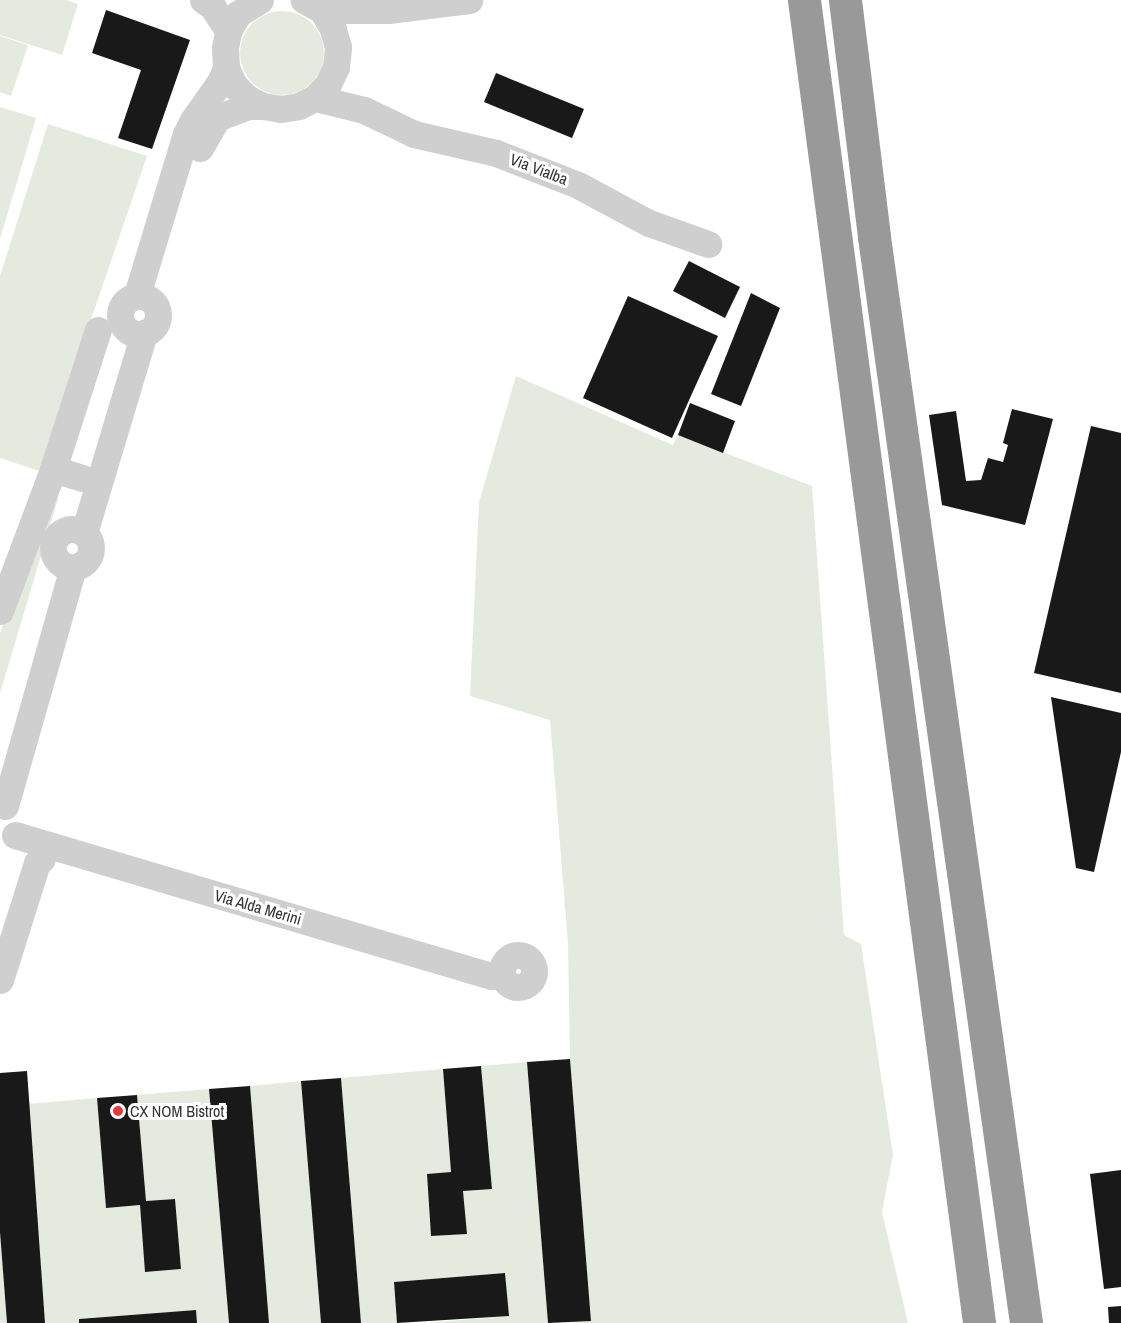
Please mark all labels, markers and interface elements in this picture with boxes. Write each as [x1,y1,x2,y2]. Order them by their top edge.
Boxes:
street label: Via Vialba [508,149,570,189]
street label: Via Alda Merini [212,885,304,929]
place label: CX NOM Bistrot [130,1101,224,1121]
marker: CX NOM Bistrot [111,1104,125,1118]

